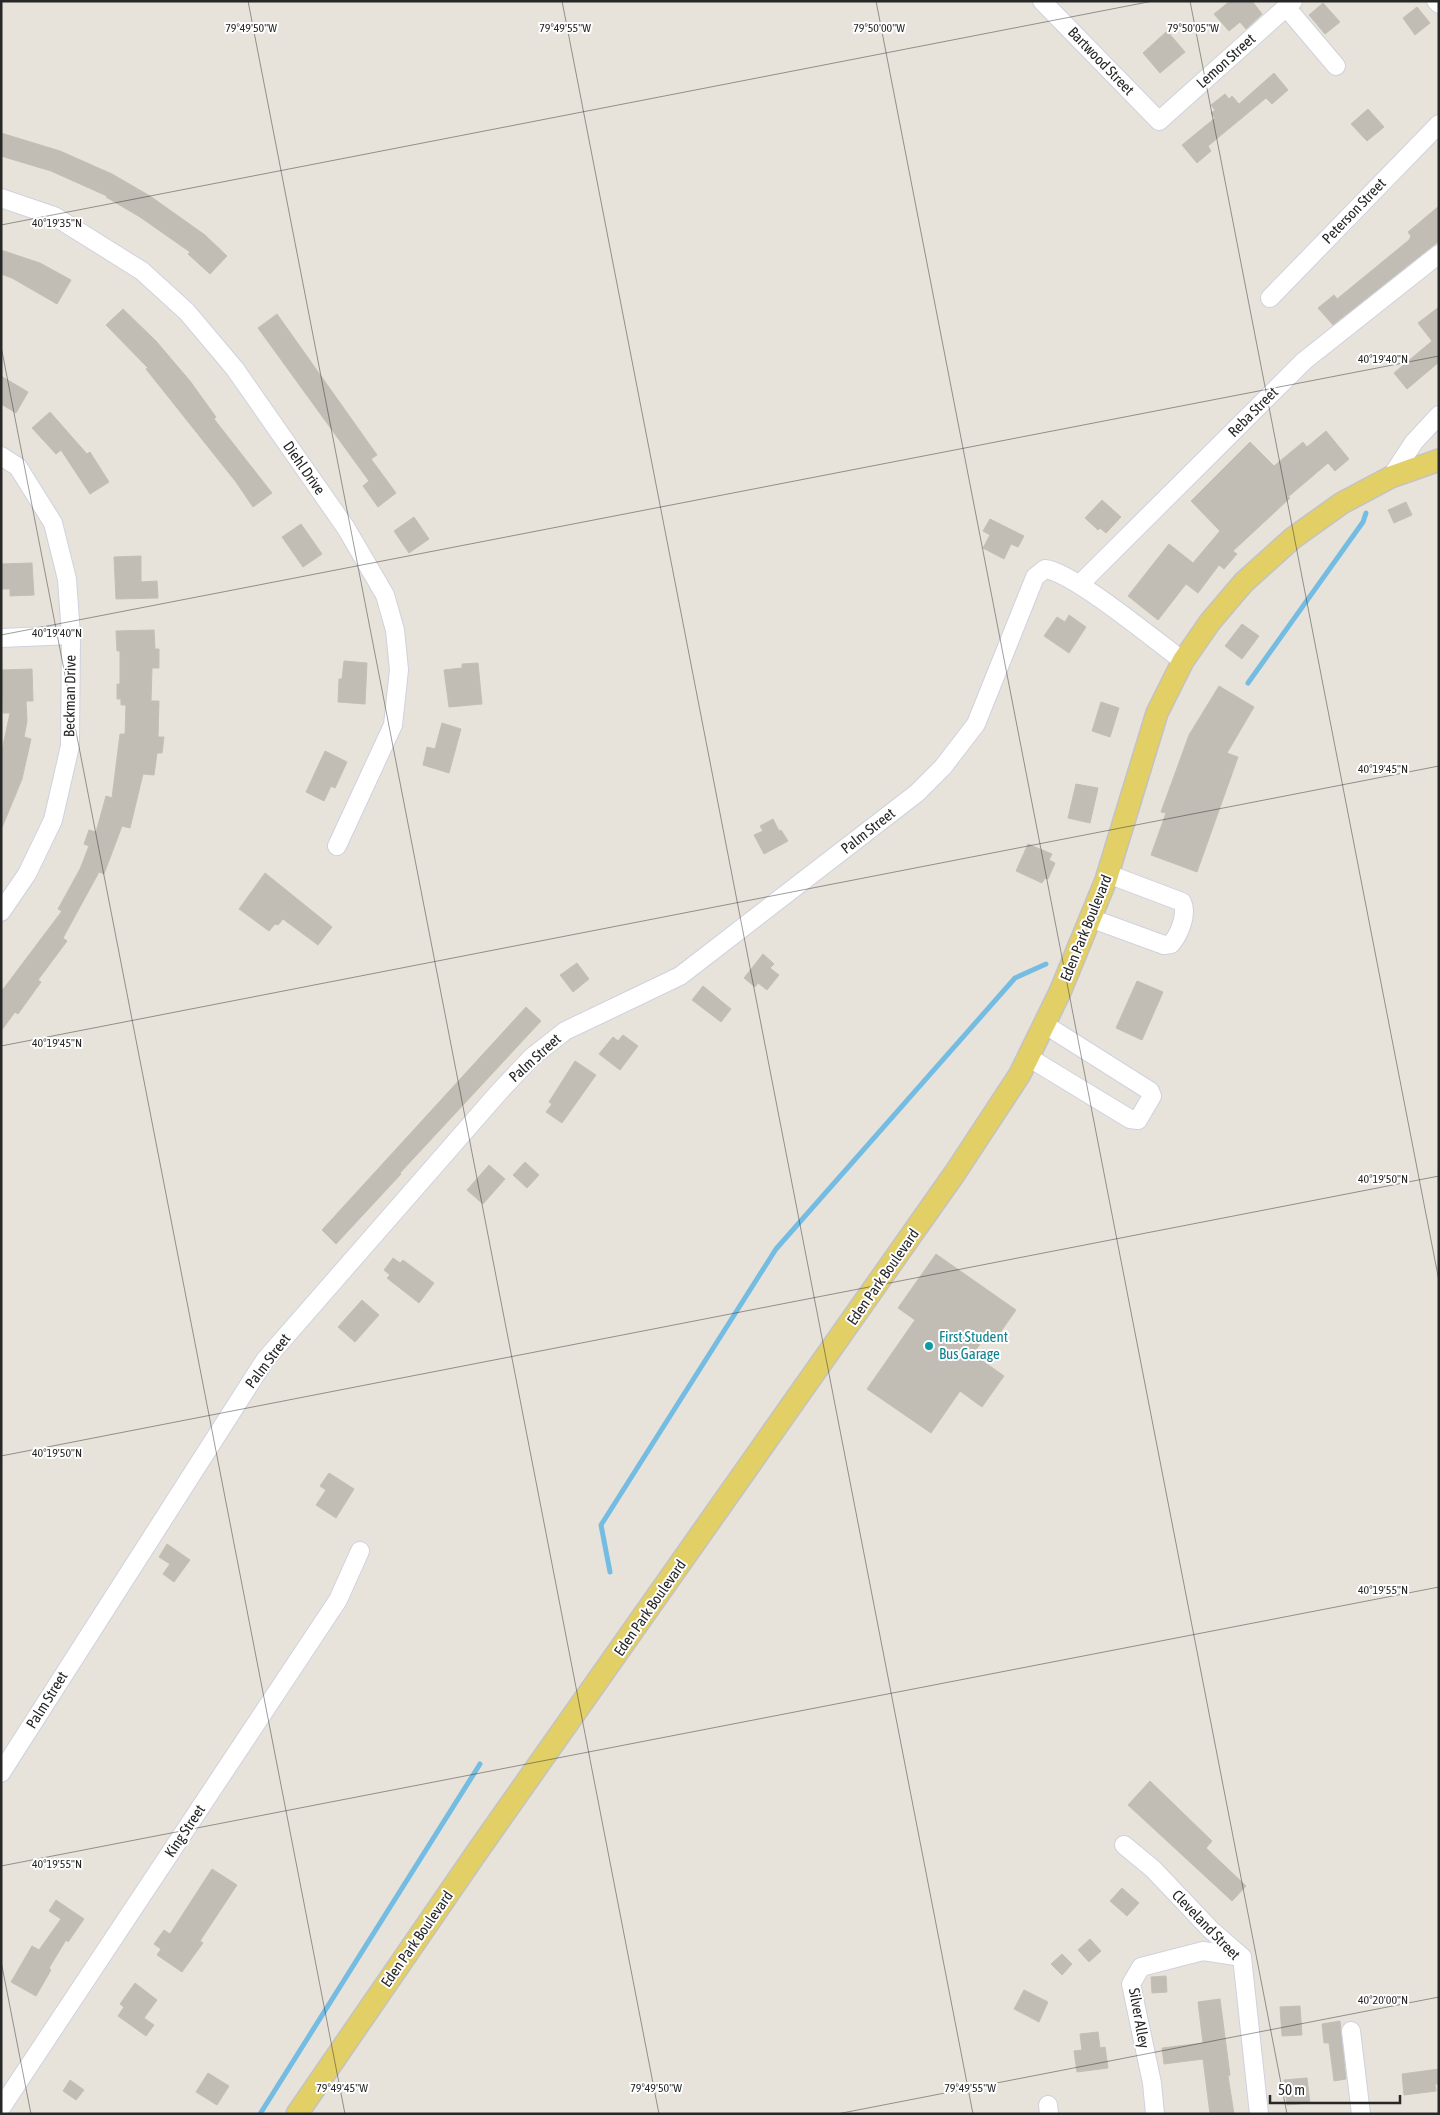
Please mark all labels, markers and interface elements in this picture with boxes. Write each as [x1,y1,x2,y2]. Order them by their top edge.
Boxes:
text: 79°49'50"W [225,21,277,35]
text: 79°49'55"W [539,21,591,35]
text: 79°50'00"W [853,21,905,35]
text: 79°50'05"W [1167,21,1219,35]
street label: Bartwood Street [1065,23,1138,98]
street label: Lemon Street [1193,30,1258,91]
street label: Peterson Street [1318,175,1389,247]
text: 40°19'35"N [32,216,82,230]
text: 40°19'40"N [1358,352,1408,366]
street label: Reba Street [1224,383,1281,440]
street label: Diehl Drive [280,438,329,498]
text: 40°19'40"N [32,626,82,640]
street label: Beckman Drive [60,655,79,737]
text: 40°19'45"N [1358,762,1408,776]
street label: Palm Street [837,804,898,857]
street label: Eden Park Boulevard [1056,872,1115,983]
street label: Palm Street [505,1030,564,1085]
text: 40°19'45"N [32,1036,82,1050]
text: 40°19'50"N [1358,1172,1408,1186]
street label: Eden Park Boulevard [843,1225,922,1328]
place label: First Student Bus Garage [939,1328,1008,1362]
street label: Palm Street [242,1330,294,1391]
marker: First Student Bus Garage [923,1340,935,1352]
text: 40°19'50"N [32,1446,82,1460]
street label: Eden Park Boulevard [610,1556,689,1659]
text: 40°19'55"N [1358,1583,1408,1597]
street label: Palm Street [22,1668,71,1731]
street label: King Street [161,1801,208,1860]
text: 40°19'55"N [32,1857,82,1871]
street label: Cleveland Street [1169,1886,1244,1963]
street label: Eden Park Boulevard [377,1887,456,1990]
street label: Silver Alley [1126,1986,1153,2049]
text: 40°20'00"N [1358,1993,1408,2007]
scale bar [1270,2072,1400,2104]
text: 79°49'45"W [316,2081,368,2095]
text: 79°49'50"W [630,2081,682,2095]
text: 79°49'55"W [944,2081,996,2095]
text: 50 m [1278,2081,1305,2098]

